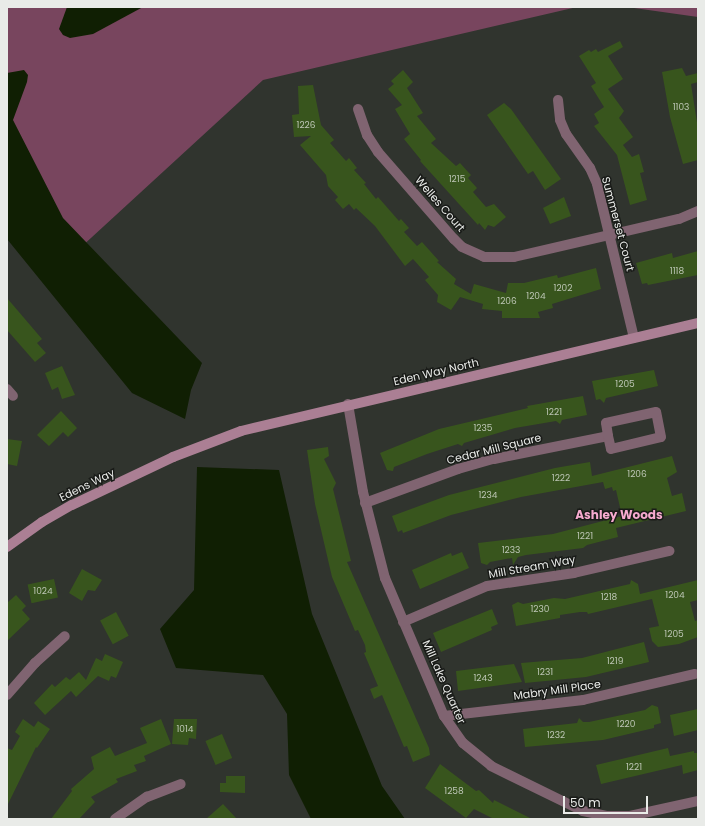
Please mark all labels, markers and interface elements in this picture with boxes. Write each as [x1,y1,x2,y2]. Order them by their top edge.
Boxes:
house number: 1103 [673,102,689,112]
house number: 1226 [297,120,315,130]
street label: Welles Court [412,174,468,234]
house number: 1215 [449,174,465,184]
street label: Summerset Court [599,175,637,273]
house number: 1118 [670,266,684,276]
house number: 1202 [554,283,572,293]
house number: 1204 [526,291,546,301]
house number: 1206 [497,296,517,306]
street label: Eden Way North [392,356,480,388]
house number: 1205 [615,379,635,389]
house number: 1221 [546,407,562,417]
house number: 1235 [473,423,493,433]
street label: Cedar Mill Square [445,431,543,467]
street label: Edens Way [57,466,117,504]
house number: 1206 [627,469,647,479]
house number: 1222 [552,473,570,483]
house number: 1234 [478,490,498,500]
district label: Ashley Woods [575,508,663,522]
house number: 1221 [577,531,593,541]
house number: 1233 [502,545,520,555]
street label: Mill Stream Way [488,553,576,581]
house number: 1024 [33,586,53,596]
house number: 1204 [665,590,685,600]
house number: 1218 [601,592,617,602]
house number: 1230 [530,604,550,614]
house number: 1205 [664,629,684,639]
street label: Mill Lake Quarter [420,638,468,726]
house number: 1219 [607,656,623,666]
house number: 1231 [537,667,553,677]
house number: 1243 [473,673,493,683]
street label: Mabry Mill Place [512,677,602,703]
house number: 1220 [617,719,635,729]
house number: 1014 [176,724,194,734]
house number: 1232 [547,730,565,740]
house number: 1221 [626,762,642,772]
house number: 1258 [444,786,464,796]
scale bar [565,788,650,814]
text: 50 m [570,794,601,811]

